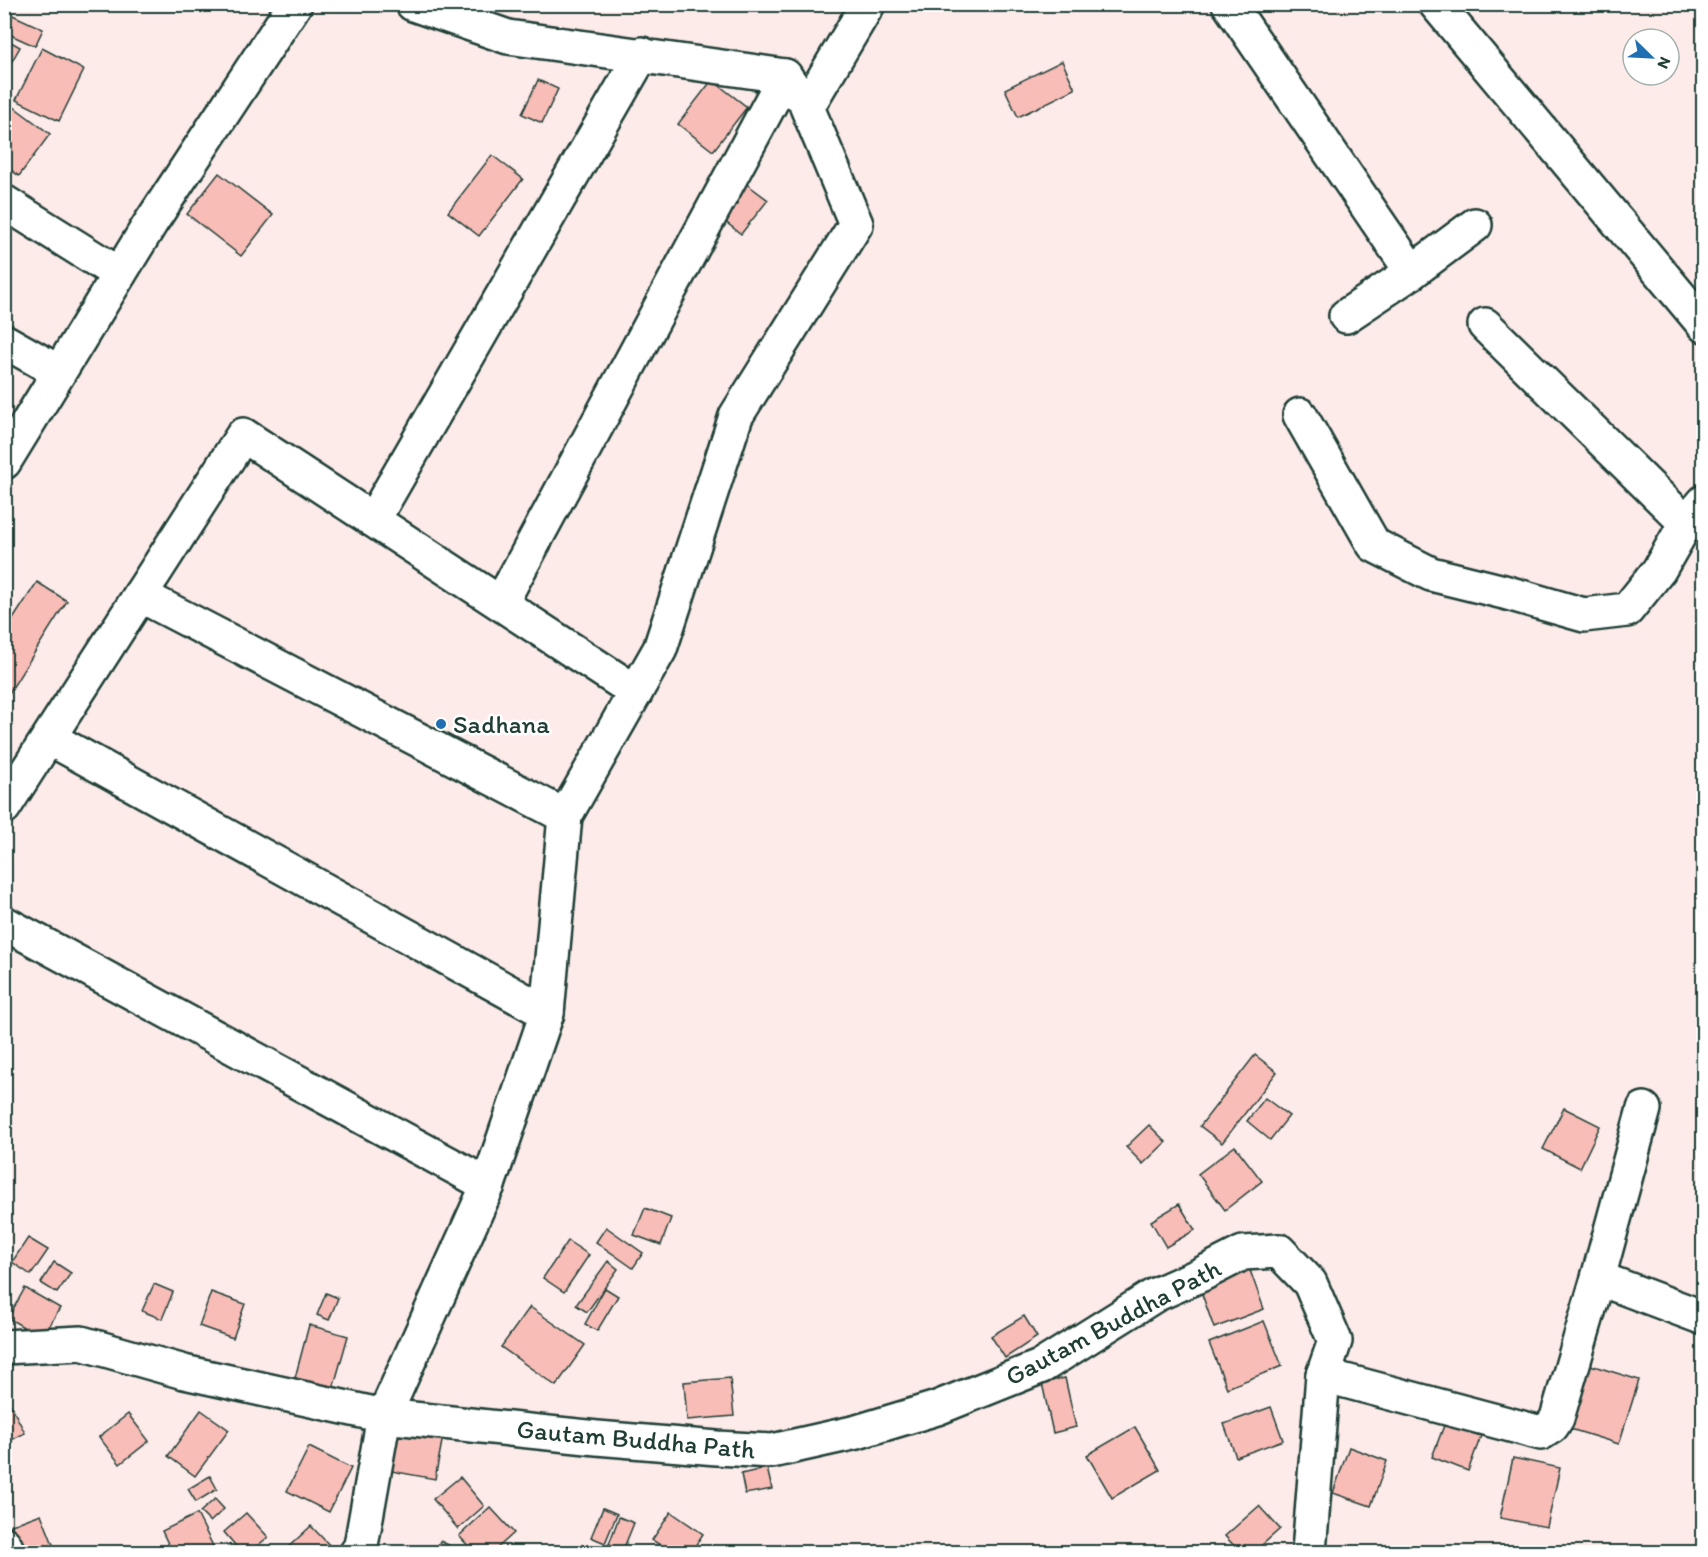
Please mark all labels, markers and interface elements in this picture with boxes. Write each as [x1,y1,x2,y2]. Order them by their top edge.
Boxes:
north arrow [1621,27,1681,87]
text: N [1653,54,1675,72]
place label: Sadhana [453,708,550,740]
marker: Sadhana [434,717,448,731]
street label: Gautam Buddha Path [1000,1252,1226,1392]
street label: Gautam Buddha Path [515,1413,757,1465]

